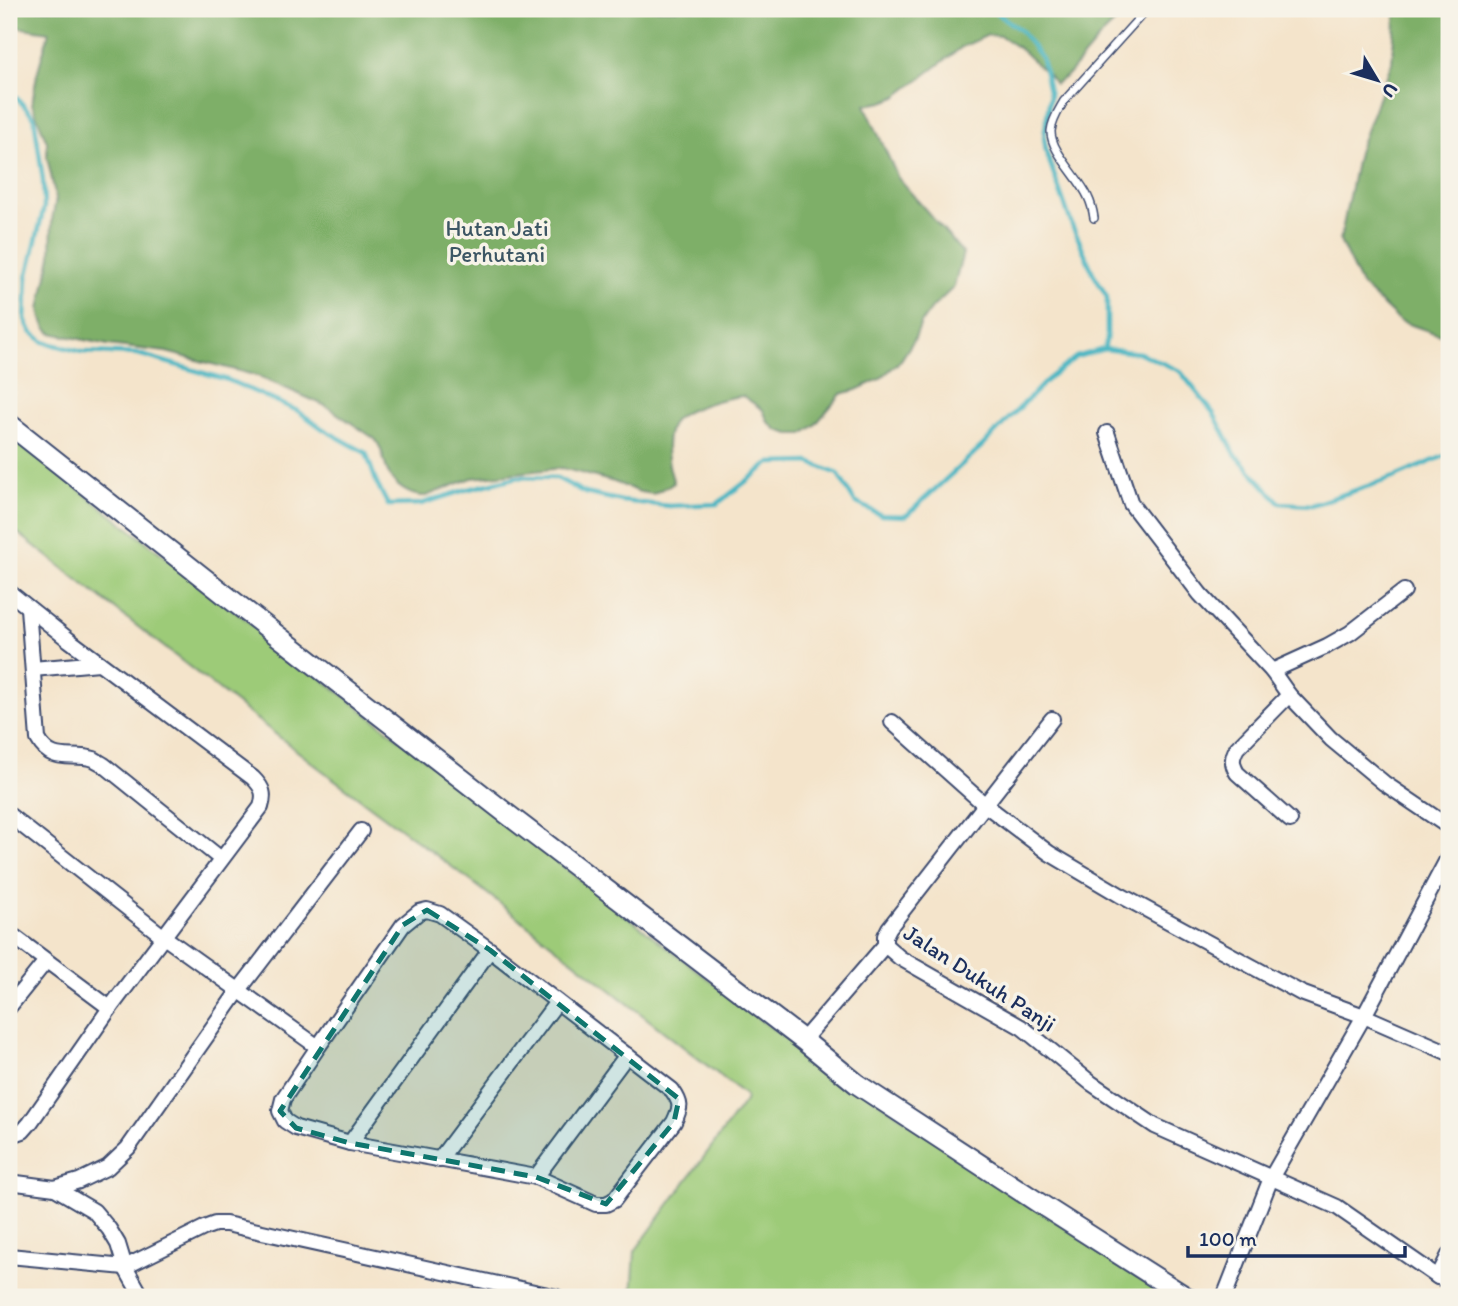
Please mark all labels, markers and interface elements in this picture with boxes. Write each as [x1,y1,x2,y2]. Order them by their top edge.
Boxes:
north arrow [1342,46,1412,116]
text: U [1377,78,1403,102]
park label: Hutan Jati Perhutani [445,214,549,268]
street label: Jalan Dukuh Panji [899,918,1061,1038]
scale bar [1188,1215,1406,1259]
text: 100 m [1199,1226,1257,1251]

